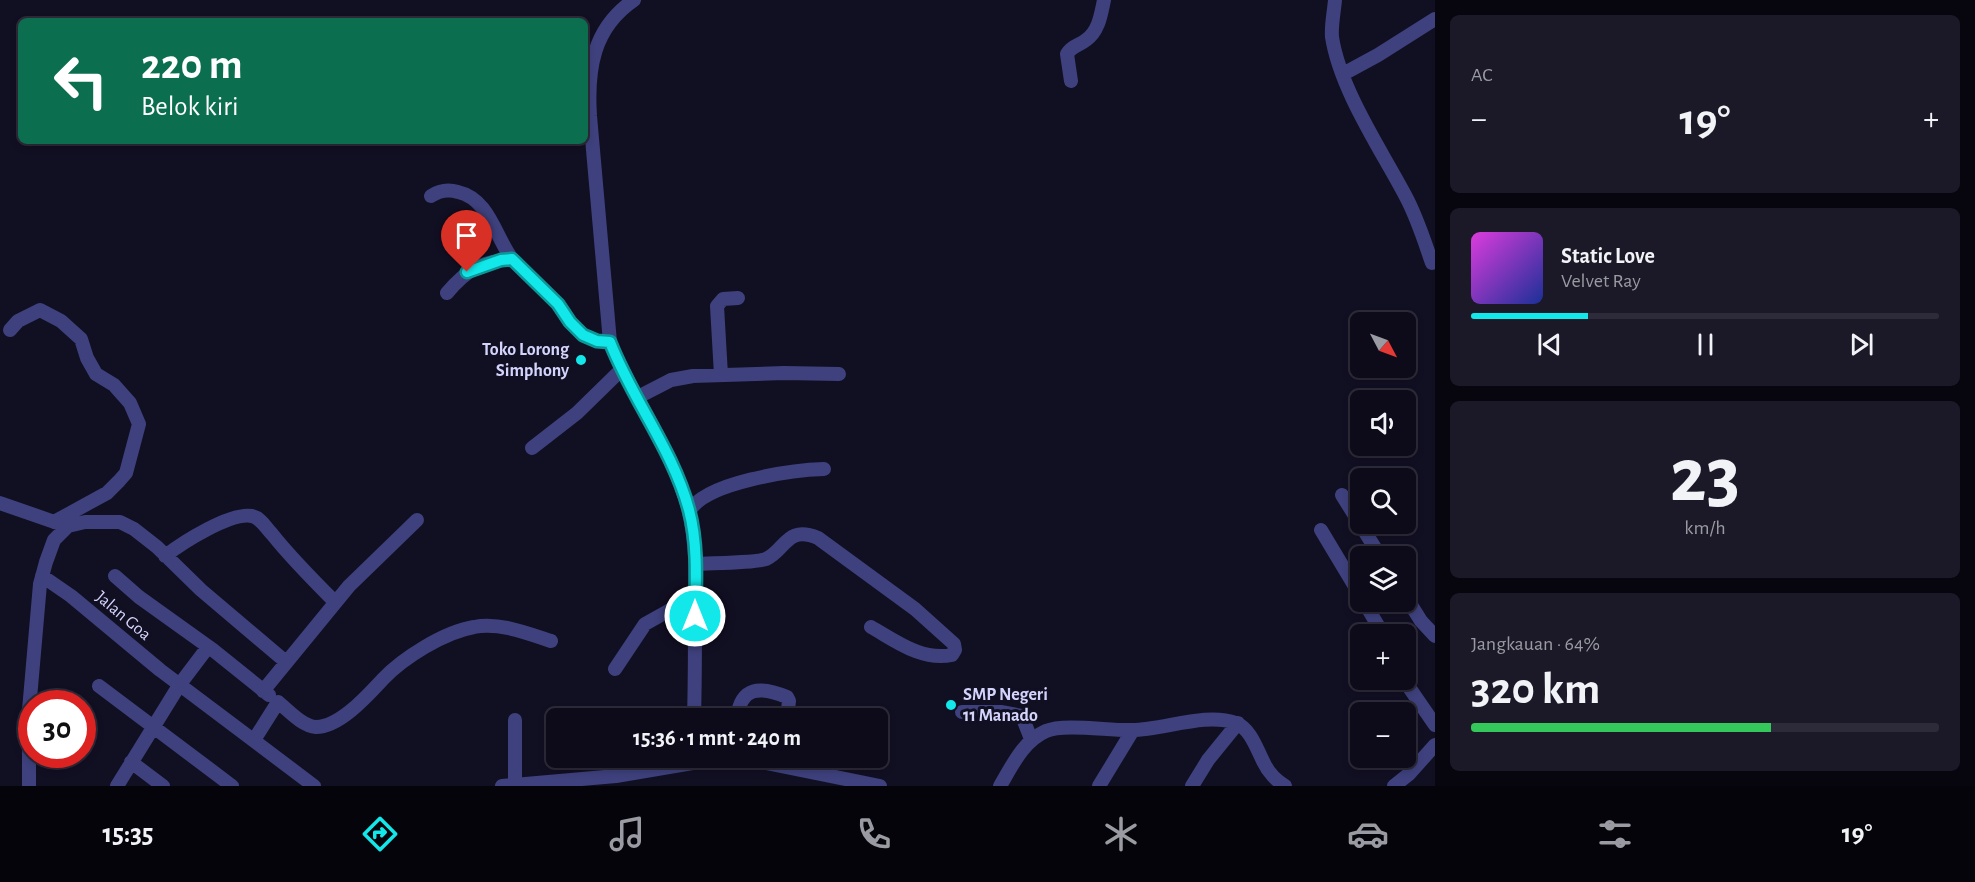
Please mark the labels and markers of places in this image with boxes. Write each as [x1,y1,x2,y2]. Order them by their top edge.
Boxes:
pin [441,210,492,272]
place label: Toko Lorong Simphony [482,341,570,380]
marker: Toko Lorong Simphony [574,353,588,367]
place label: SMP Negeri 11 Manado [963,686,1048,725]
marker: SMP Negeri 11 Manado [944,698,958,712]

